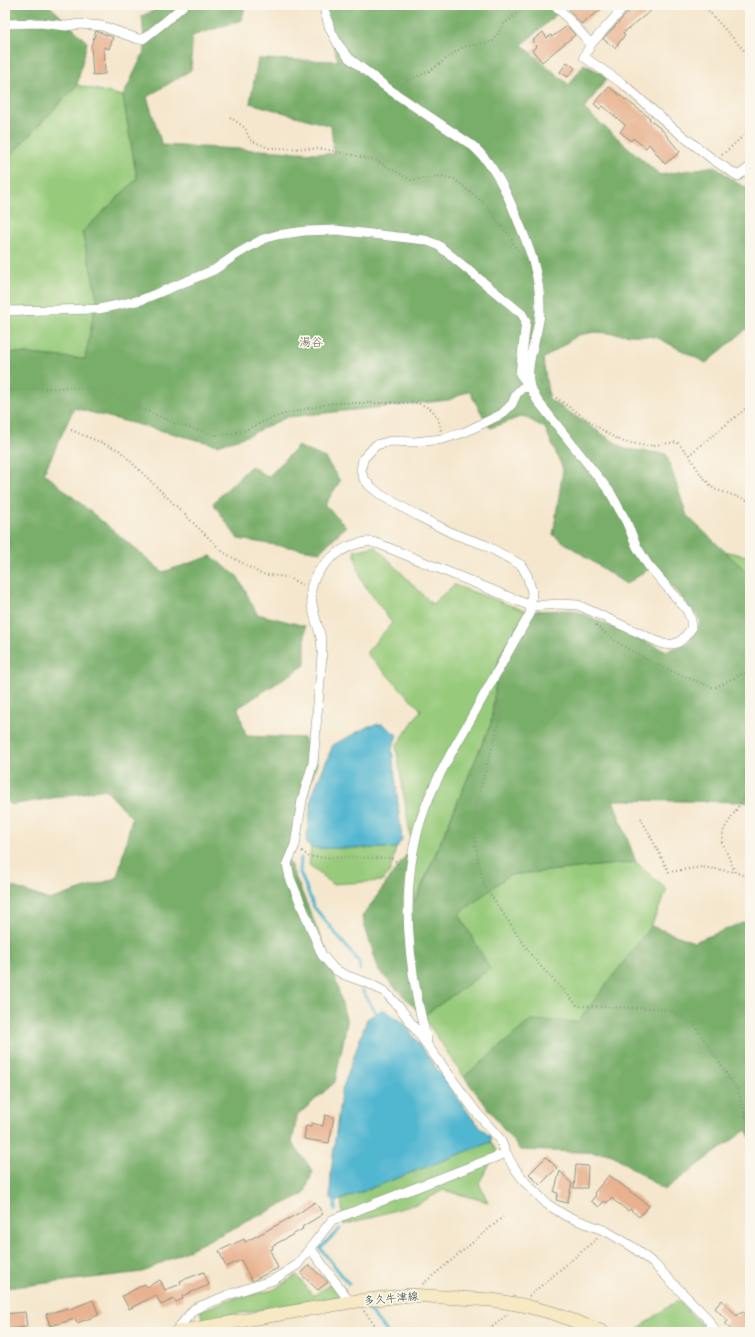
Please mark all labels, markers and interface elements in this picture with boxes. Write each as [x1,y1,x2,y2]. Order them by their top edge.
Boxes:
district label: 湯谷 [299,333,323,352]
street label: 多久牛津線 [363,1288,419,1310]

